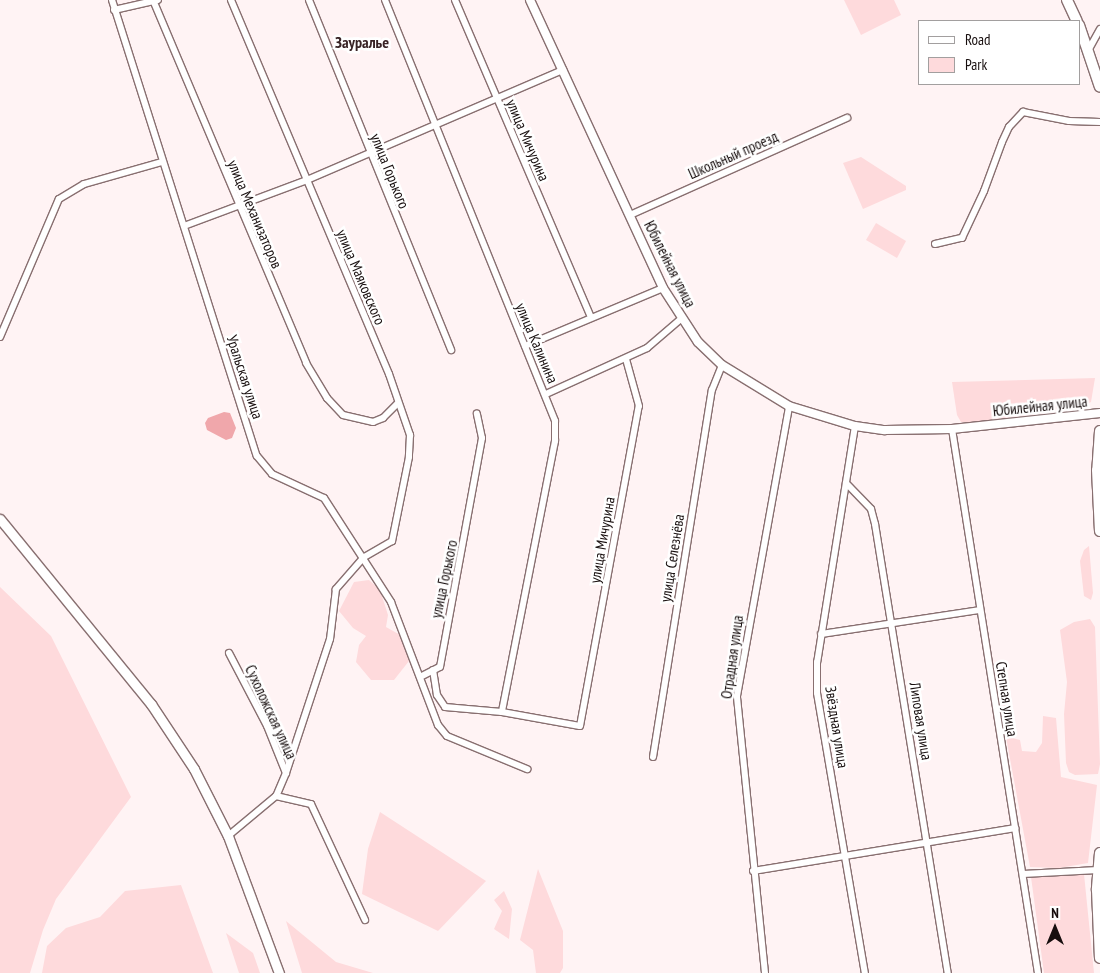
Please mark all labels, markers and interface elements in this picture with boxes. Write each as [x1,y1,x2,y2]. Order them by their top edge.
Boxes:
legend [918,20,1080,85]
text: Road [965,30,991,49]
district label: Зауралье [335,32,389,52]
text: Park [965,55,987,74]
street label: улица Мичурина [503,96,553,184]
street label: Школьный проезд [685,127,781,183]
street label: улица Горького [367,131,413,211]
street label: улица Механизаторов [224,157,286,271]
street label: Юбилейная улица [640,218,700,310]
street label: улица Маяковского [333,227,389,327]
street label: улица Калинина [512,300,562,386]
street label: Уральская улица [223,333,267,421]
street label: Юбилейная улица [992,392,1088,420]
street label: улица Мичурина [586,495,618,585]
street label: улица Селезнёва [656,513,688,603]
street label: улица Горького [427,538,461,620]
street label: Отрадная улица [717,614,747,700]
street label: Степная улица [992,660,1022,738]
street label: Сухоложская улица [241,662,301,762]
street label: Липовая улица [906,681,936,761]
street label: Звёздная улица [822,685,852,769]
north arrow [1030,903,1080,953]
text: N [1051,904,1059,922]

